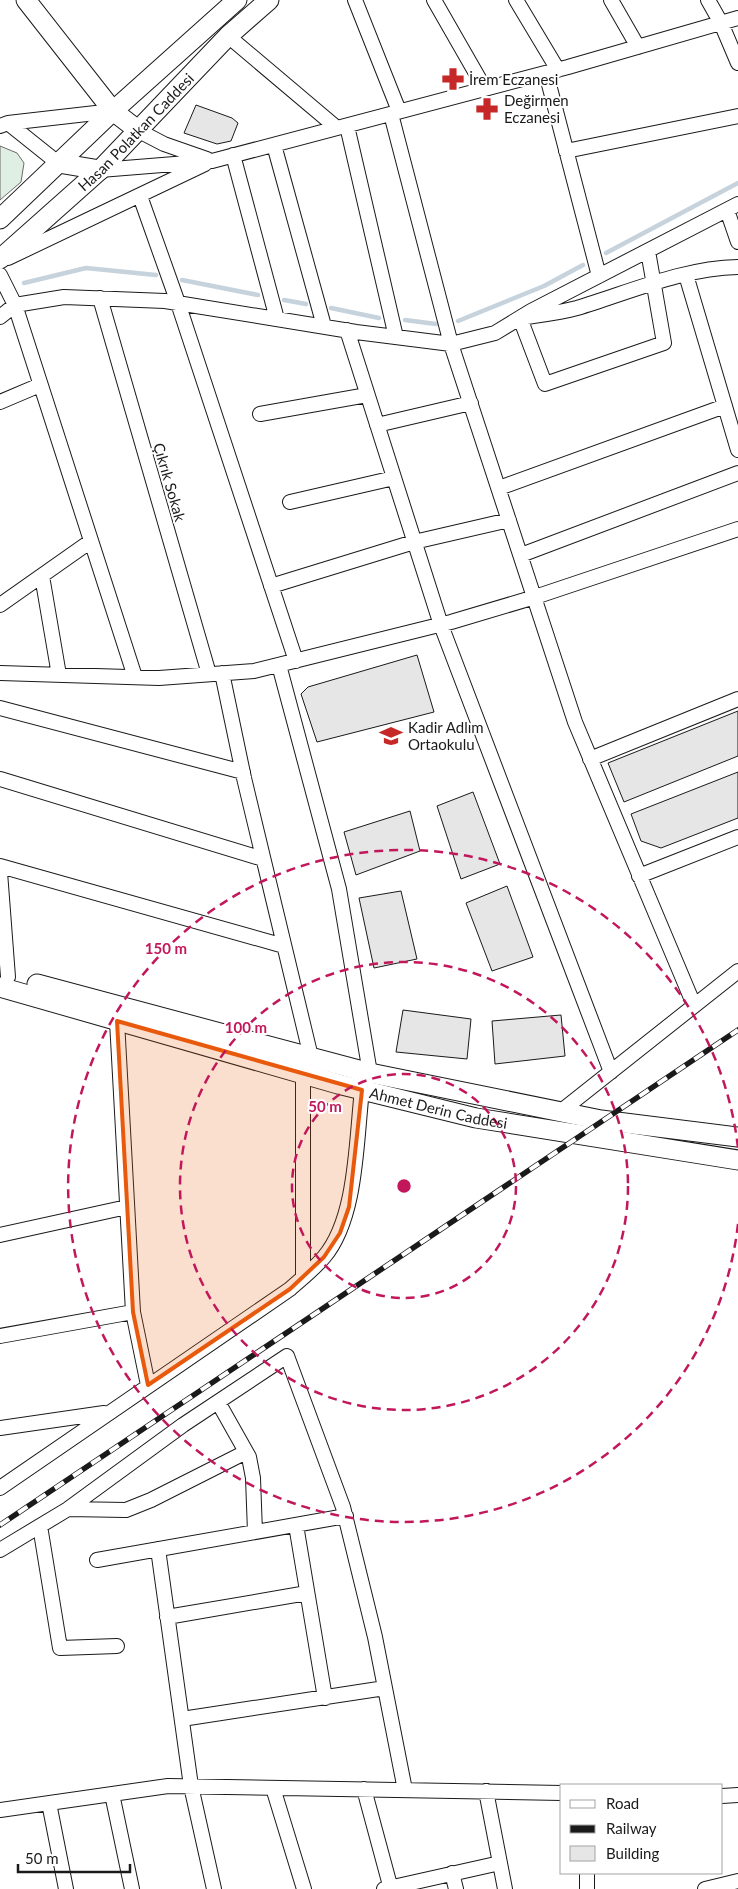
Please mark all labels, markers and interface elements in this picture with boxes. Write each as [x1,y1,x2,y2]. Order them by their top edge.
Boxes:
pharmacy icon: İrem Eczanesi [440,66,466,92]
street label: Hasan Polatkan Caddesi [74,69,197,195]
place label: İrem Eczanesi [469,70,558,88]
place label: Değirmen Eczanesi [504,91,569,126]
pharmacy icon: Değirmen Eczanesi [474,96,500,122]
street label: Çıkrık Sokak [150,441,190,524]
place label: Kadir Adlım Ortaokulu [408,718,484,753]
school or university icon: Kadir Adlım Ortaokulu [378,723,404,749]
text: 150 m [145,939,187,957]
text: 100 m [225,1018,267,1036]
street label: Ahmet Derin Caddesi [368,1083,509,1132]
text: 50 m [308,1097,342,1115]
centre of rings [395,1177,413,1195]
legend [560,1784,723,1874]
text: Road [606,1794,639,1812]
text: Railway [606,1819,657,1837]
scale bar [18,1842,130,1874]
text: Building [606,1844,659,1862]
text: 50 m [25,1849,59,1867]

